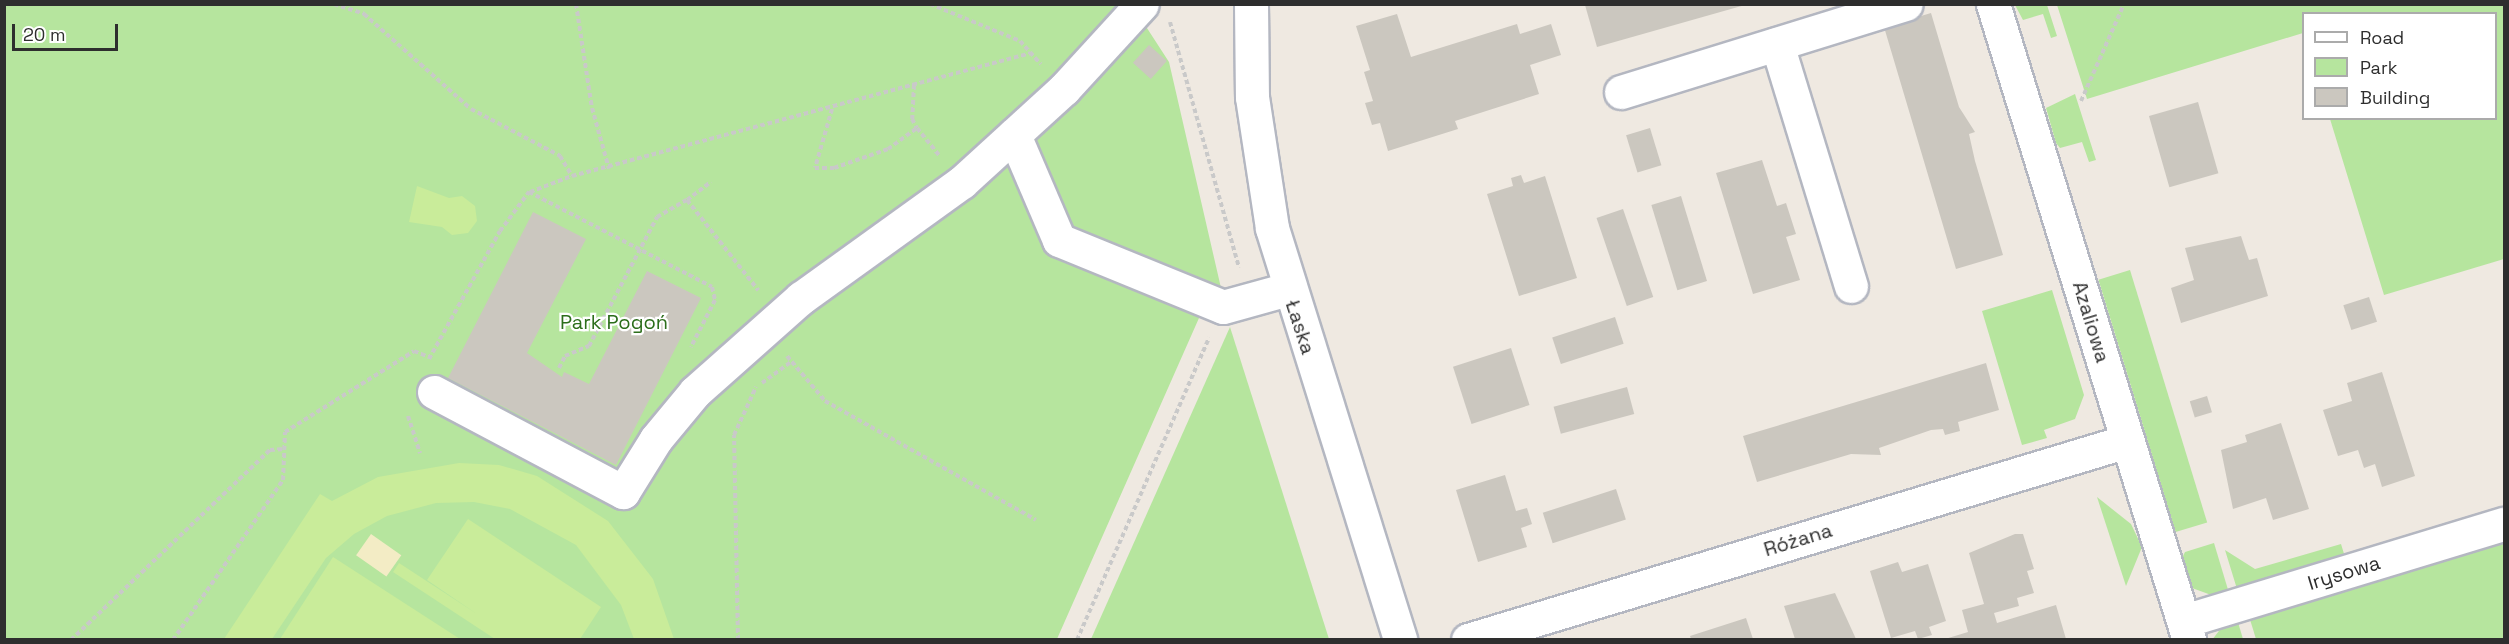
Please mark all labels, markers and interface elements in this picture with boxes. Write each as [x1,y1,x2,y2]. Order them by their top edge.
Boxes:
scale bar [15,12,122,50]
legend [2302,12,2497,120]
text: 20 m [23,23,66,46]
text: Road [2360,26,2404,49]
text: Park [2360,56,2397,79]
text: Building [2360,86,2430,109]
street label: Azaliowa [2067,278,2115,366]
street label: Łaska [1280,297,1320,357]
park label: Park Pogoń [560,310,668,334]
street label: Różana [1761,518,1835,562]
street label: Irysowa [2305,551,2383,595]

